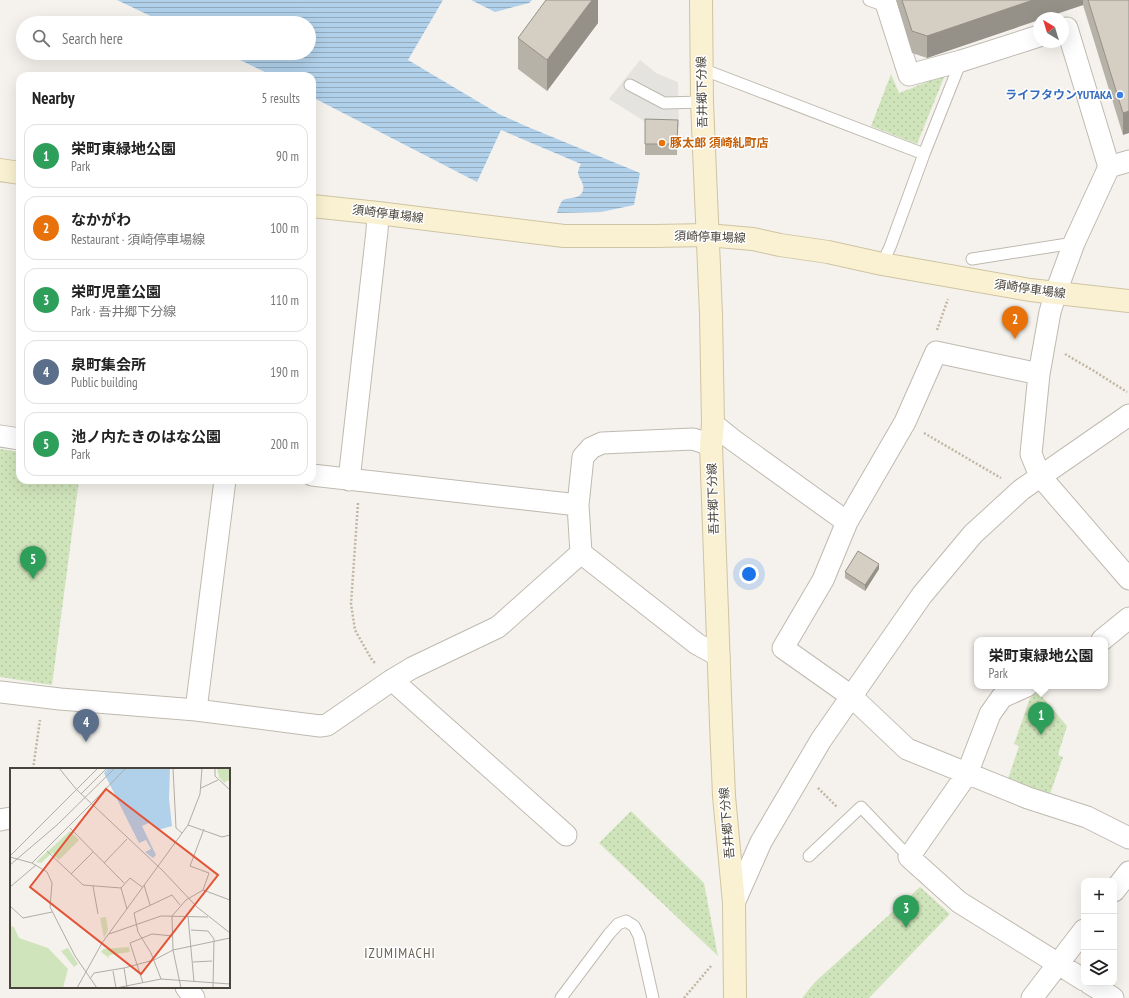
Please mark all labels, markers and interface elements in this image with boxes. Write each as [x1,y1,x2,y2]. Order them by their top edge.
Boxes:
north arrow [1033,12,1069,48]
search box [16,16,316,60]
icon: search [30,27,52,49]
text: Search here [62,29,123,48]
street label: 吾井郷下分線 [693,56,710,128]
text: Nearby [32,87,75,109]
place label: ライフタウンYUTAKA [1005,87,1113,102]
text: 5 results [261,90,300,107]
marker: ライフタウンYUTAKA [1115,90,1125,100]
place label: 豚太郎 須崎糺町店 [670,135,768,150]
marker: 豚太郎 須崎糺町店 [657,138,667,148]
text: 栄町東緑地公園 [71,139,176,158]
text: 1 [43,148,49,165]
text: 90 m [276,148,299,165]
text: Park [71,158,90,175]
street label: 須崎停車場線 [351,202,425,225]
text: なかがわ [71,210,131,229]
text: 2 [43,220,49,237]
text: 100 m [270,220,299,237]
street label: 須崎停車場線 [674,228,746,245]
text: Restaurant · 須崎停車場線 [71,231,205,248]
street label: 須崎停車場線 [993,276,1067,301]
text: 栄町児童公園 [71,282,161,301]
text: 3 [43,292,49,309]
text: 110 m [270,292,299,309]
text: Park · 吾井郷下分線 [71,303,176,320]
pin: 2 [1002,306,1028,339]
text: 泉町集会所 [71,355,146,374]
text: 4 [43,364,49,381]
text: 190 m [270,364,299,381]
text: Public building [71,374,138,391]
text: 池ノ内たきのはな公園 [71,427,221,446]
text: 5 [43,436,49,453]
text: 200 m [270,436,299,453]
text: Park [71,446,90,463]
street label: 吾井郷下分線 [704,463,721,535]
pin: 5 [20,546,46,579]
your location [739,564,759,584]
popup [974,637,1108,689]
text: 栄町東緑地公園 [988,646,1094,665]
text: Park [988,665,1008,682]
pin: 1 [1028,702,1054,735]
pin: 4 [73,709,99,742]
inset map [10,768,230,988]
street label: 吾井郷下分線 [716,787,737,860]
map controls [1081,878,1117,986]
button: + [1081,878,1117,914]
pin: 3 [893,895,919,928]
button: − [1081,914,1117,950]
district label: IZUMIMACHI [364,944,436,962]
button: layers [1081,950,1117,986]

